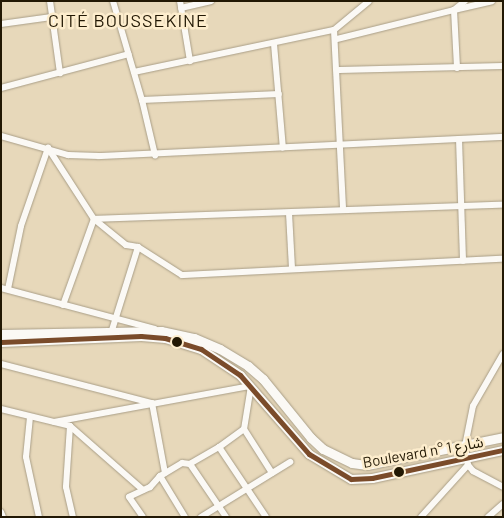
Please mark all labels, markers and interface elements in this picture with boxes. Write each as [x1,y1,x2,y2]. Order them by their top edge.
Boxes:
district label: CITÉ BOUSSEKINE [46,9,210,31]
unlabelled marker [172,337,182,347]
street label: Boulevard n° شارع 1 [361,433,485,471]
unlabelled marker [394,467,404,477]

